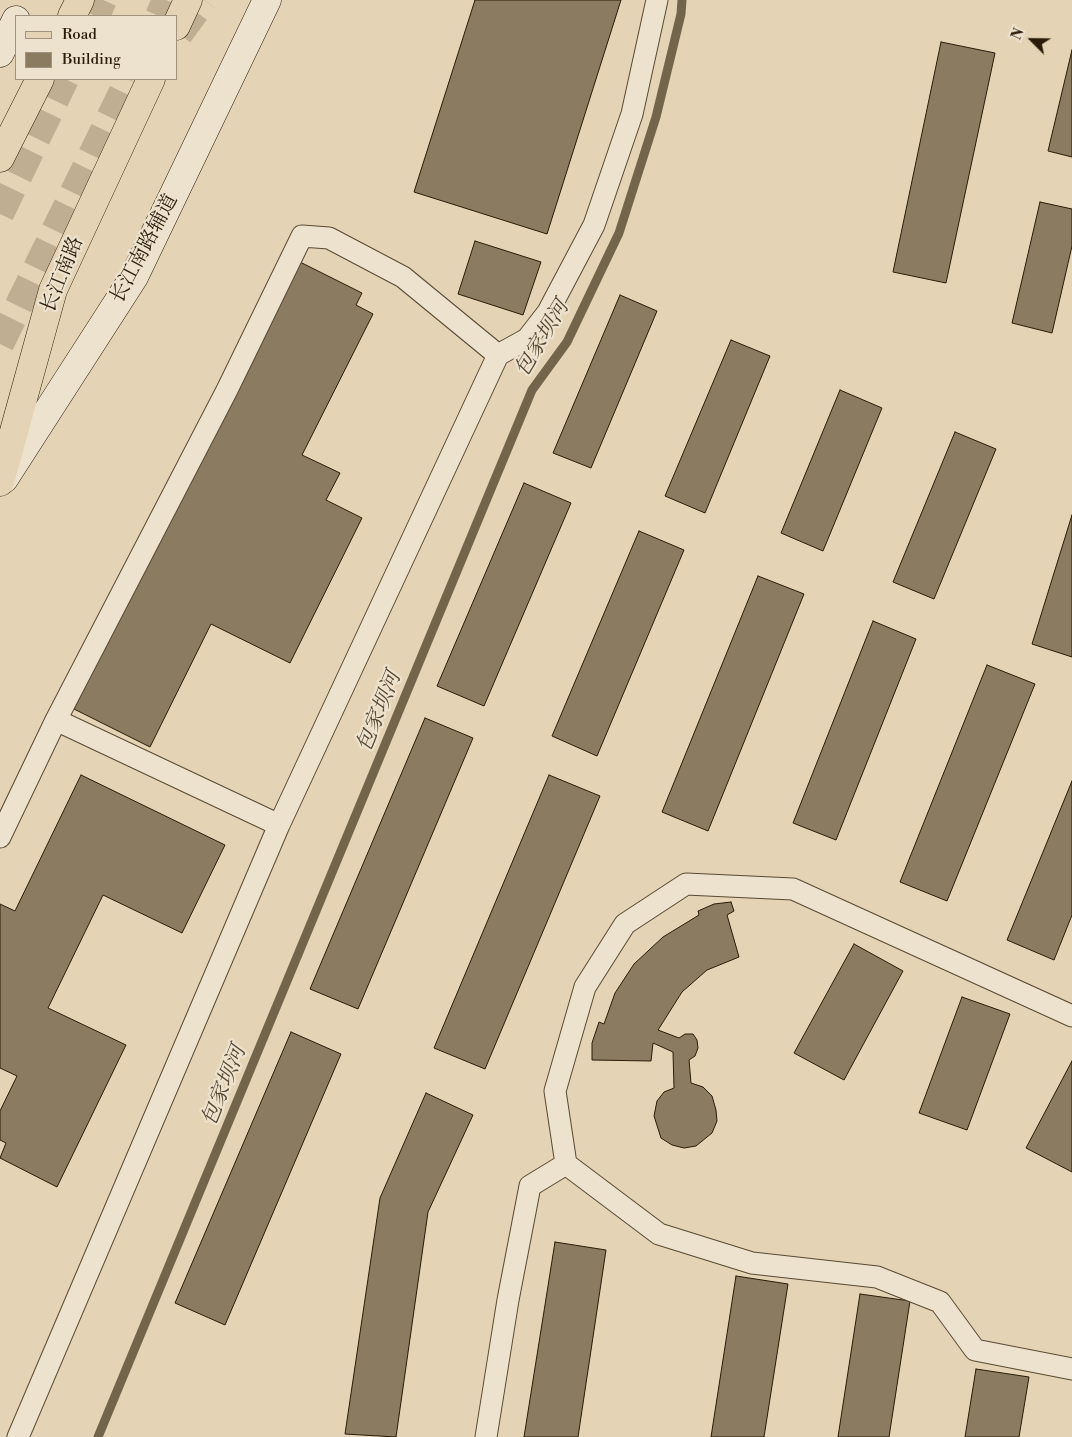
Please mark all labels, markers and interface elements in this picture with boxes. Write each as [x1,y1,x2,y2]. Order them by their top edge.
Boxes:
legend [15,15,178,80]
north arrow [1007,15,1057,65]
text: Road [62,25,97,44]
text: N [1008,26,1029,43]
text: Building [62,50,121,69]
street label: 长江南路辅道 [106,190,184,308]
street label: 长江南路 [37,233,89,317]
water label: 包家坝河 [511,297,575,381]
water label: 包家坝河 [353,668,407,756]
water label: 包家坝河 [198,1042,252,1130]

